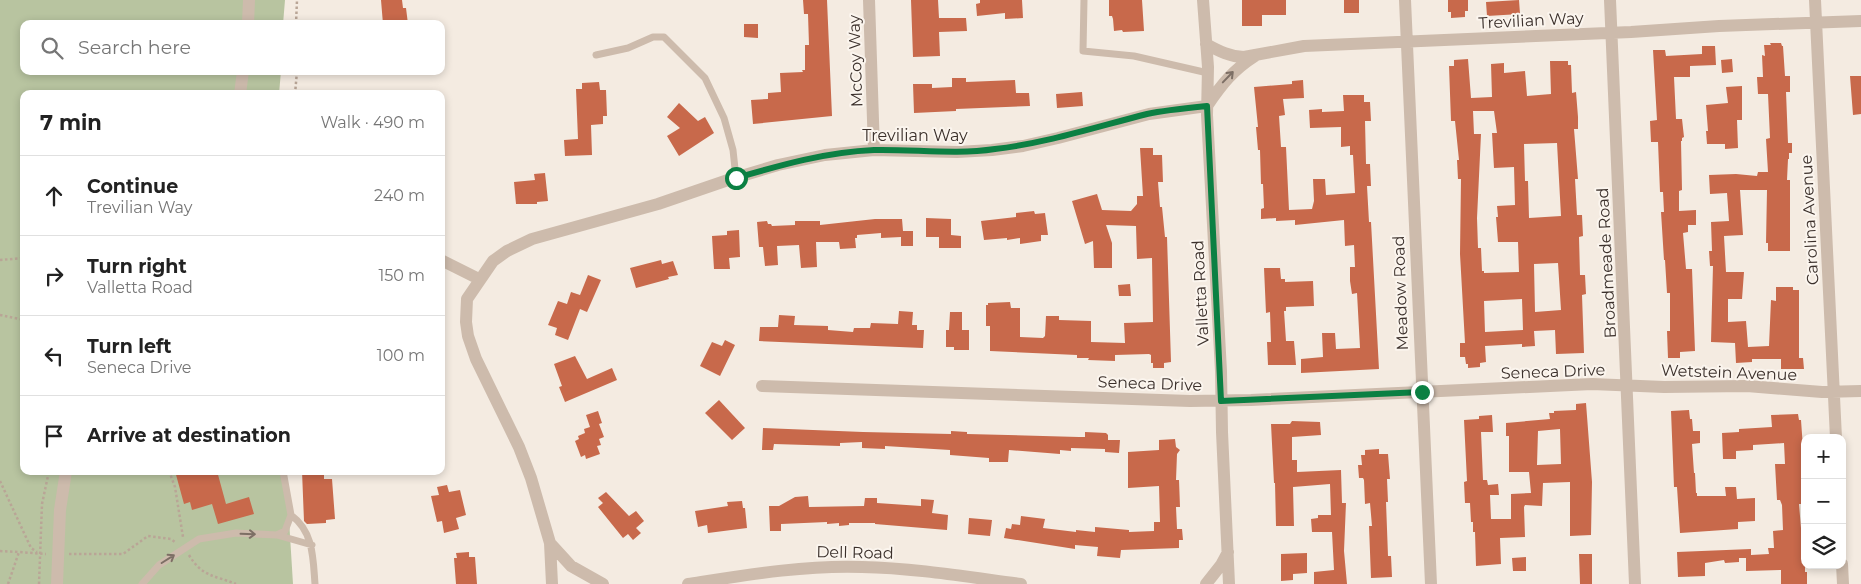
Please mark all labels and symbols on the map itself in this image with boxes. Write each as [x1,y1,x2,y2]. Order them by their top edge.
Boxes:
street label: Trevilian Way [1478,8,1584,33]
street label: McCoy Way [844,14,867,108]
one-way arrow [1222,71,1234,84]
street label: Trevilian Way [862,126,968,145]
street label: Carolina Avenue [1797,154,1822,286]
route start [725,167,748,190]
street label: Broadmeade Road [1593,187,1620,339]
street label: Meadow Road [1389,235,1412,351]
street label: Valletta Road [1188,240,1213,346]
street label: Seneca Drive [1500,360,1606,383]
street label: Wetstein Avenue [1660,361,1797,384]
street label: Seneca Drive [1097,372,1203,395]
route end [1411,381,1434,404]
one-way arrow [239,529,255,539]
street label: Dell Road [816,542,894,563]
one-way arrow [161,554,175,564]

